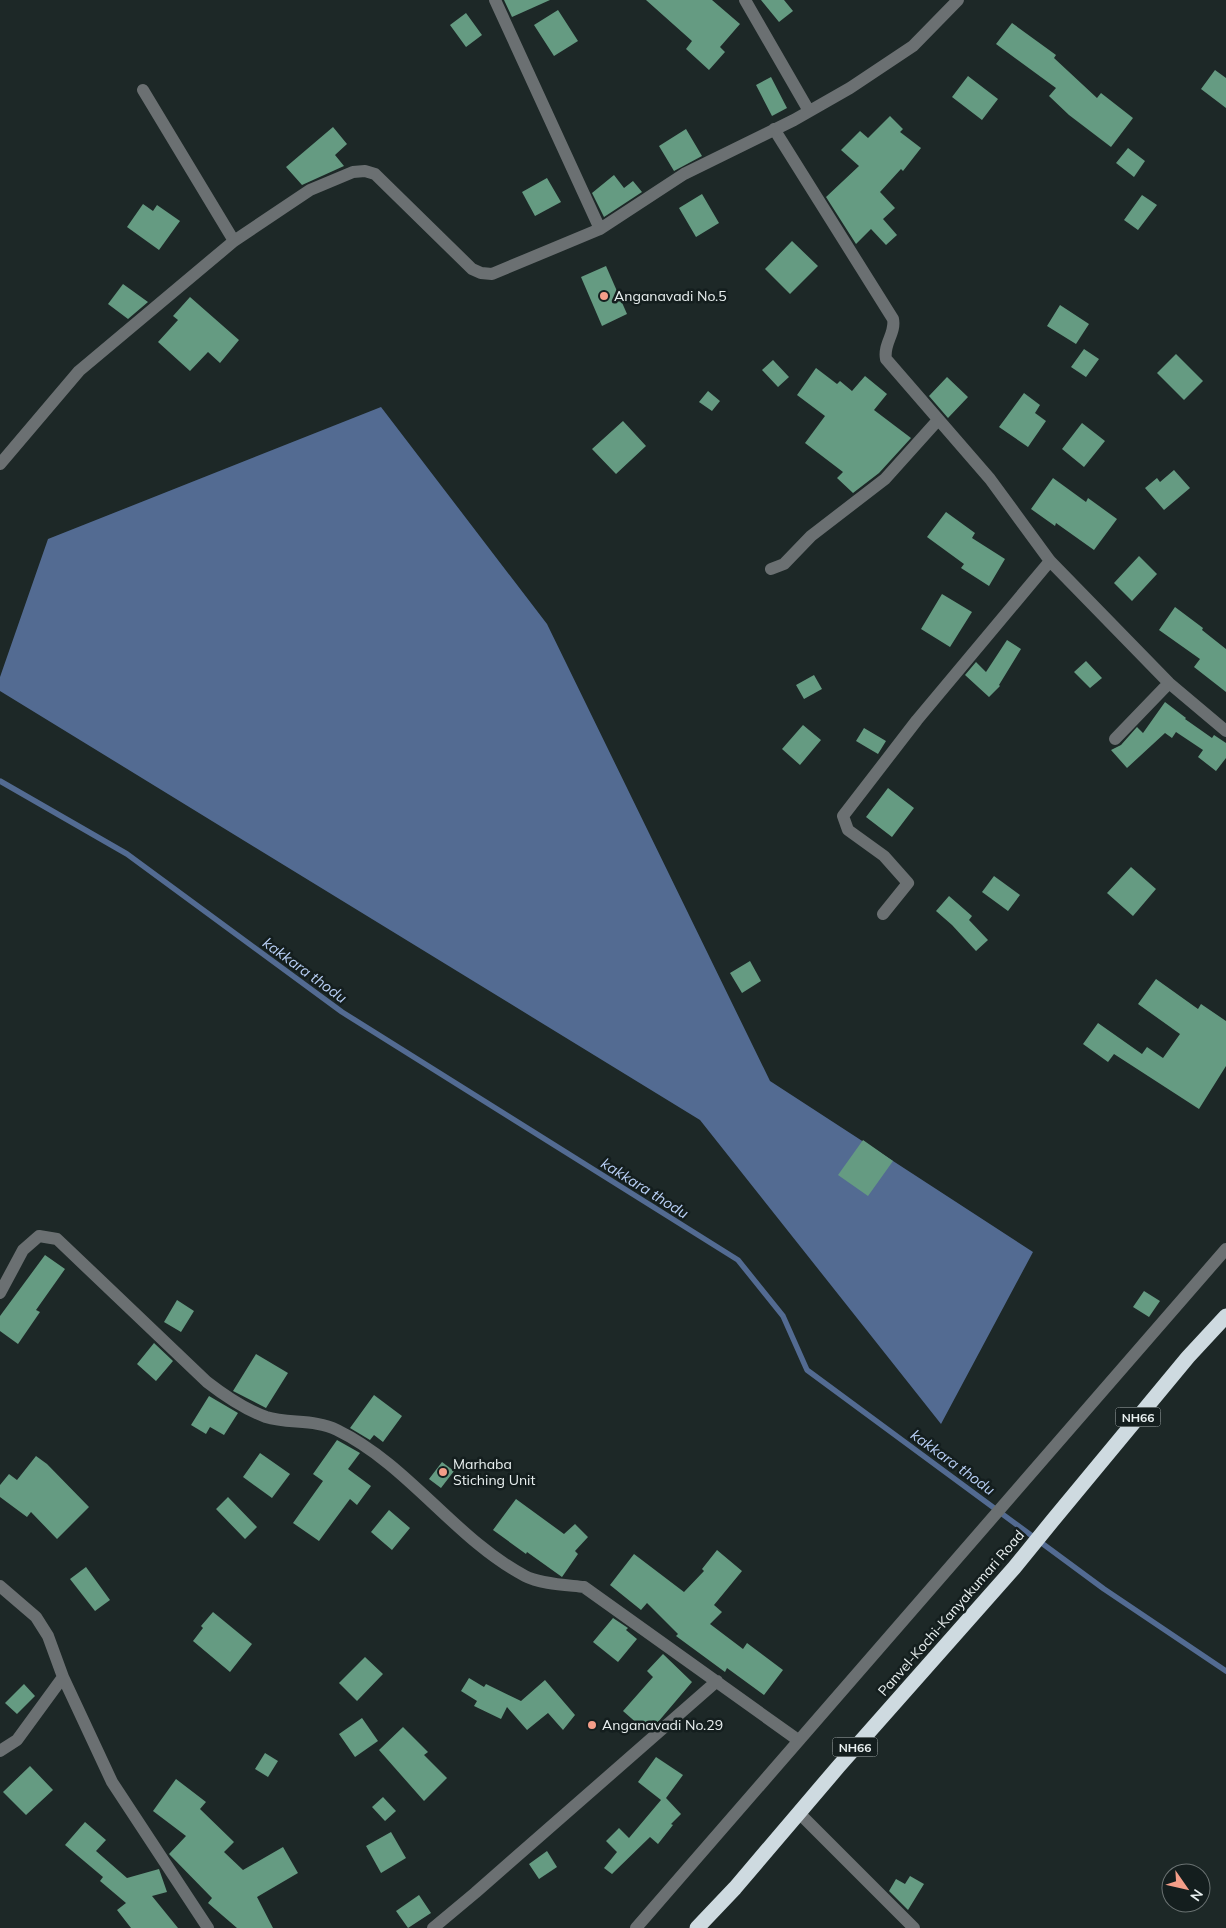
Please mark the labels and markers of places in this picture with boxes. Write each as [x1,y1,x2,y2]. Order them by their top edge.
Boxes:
place label: Anganavadi No.5 [614,287,727,305]
marker: Anganavadi No.5 [598,290,610,302]
place label: Marhaba Stiching Unit [453,1455,535,1489]
marker: Marhaba Stiching Unit [437,1466,449,1478]
place label: Anganavadi No.29 [602,1716,723,1734]
marker: Anganavadi No.29 [586,1719,598,1731]

